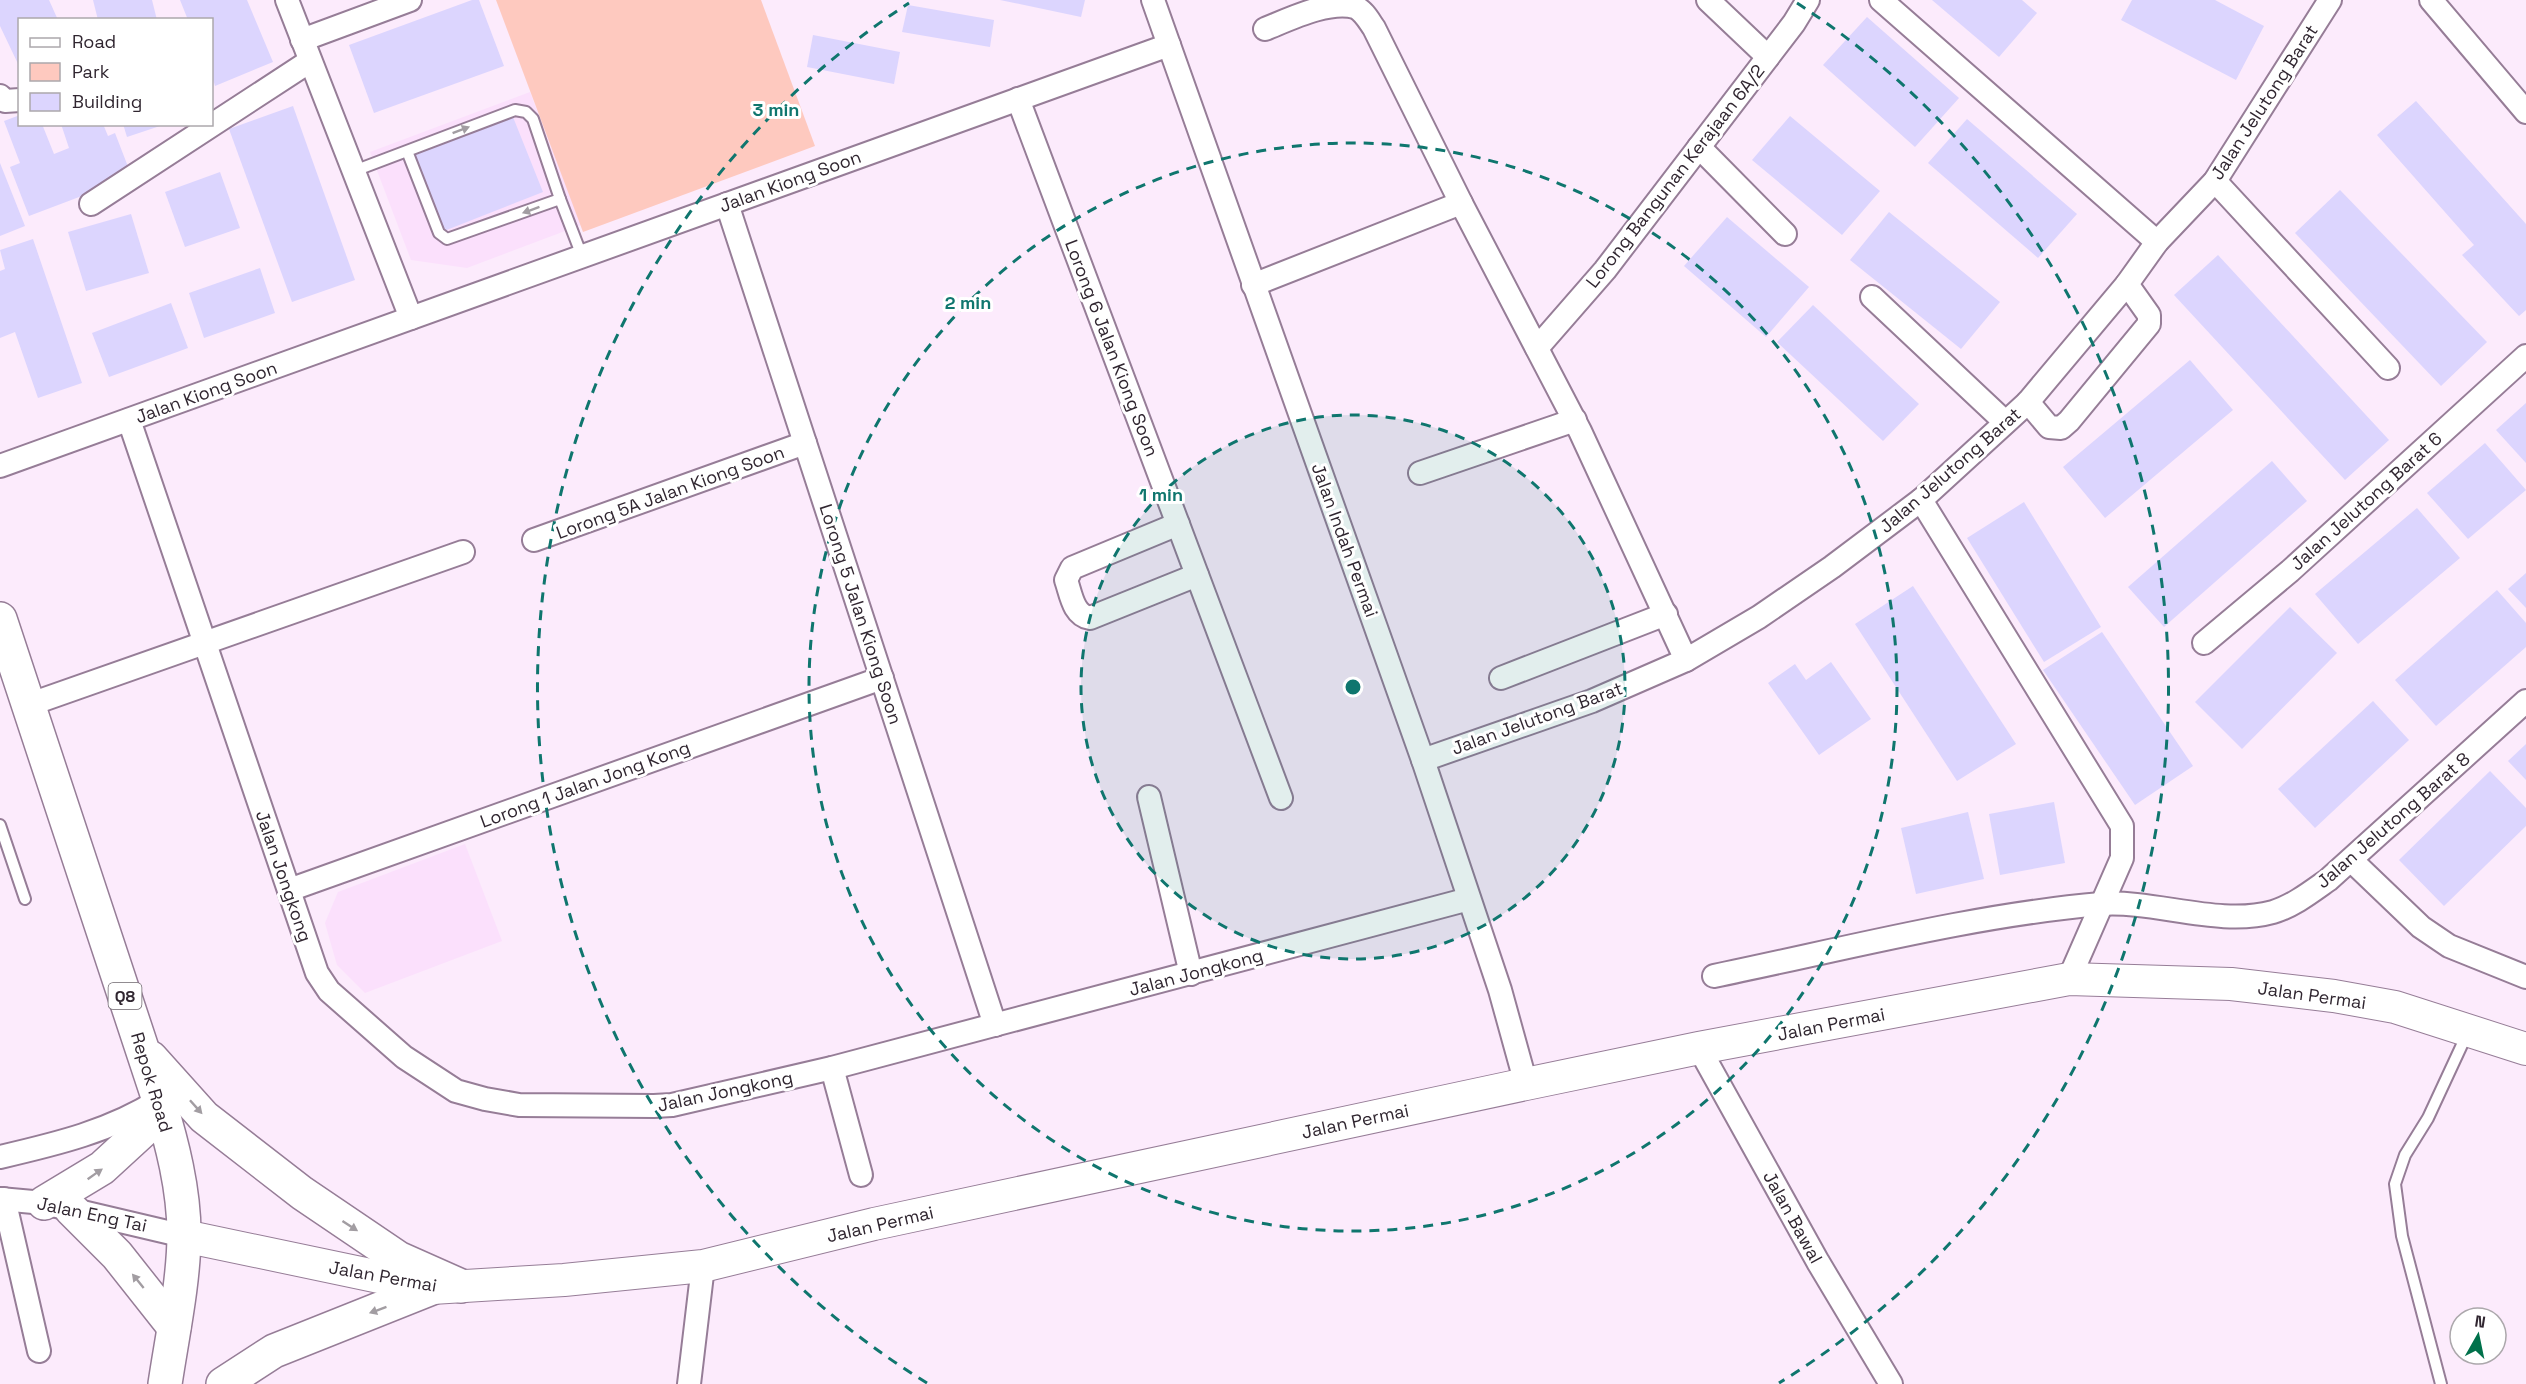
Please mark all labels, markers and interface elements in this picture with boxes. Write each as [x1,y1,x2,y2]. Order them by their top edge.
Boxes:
legend [18,18,213,126]
street label: Jalan Jelutong Barat [2205,20,2323,184]
text: Road [72,30,116,53]
text: Park [72,60,110,83]
street label: Lorong Bangunan Kerajaan 6A/2 [1581,60,1769,292]
text: Building [72,90,142,113]
text: 3 min [753,98,799,121]
one-way arrow [453,125,471,135]
street label: Jalan Kiong Soon [716,145,864,217]
one-way arrow [522,206,540,215]
street label: Lorong 6 Jalan Kiong Soon [1060,236,1164,460]
text: 2 min [945,291,991,314]
street label: Jalan Kiong Soon [132,356,280,428]
street label: Jalan Jelutong Barat [1874,402,2026,538]
street label: Jalan Jelutong Barat 6 [2285,427,2447,575]
street label: Lorong 5A Jalan Kiong Soon [553,440,787,544]
street label: Jalan Indah Permai [1306,460,1384,620]
text: 1 min [1139,483,1183,506]
street label: Lorong 5 Jalan Kiong Soon [815,501,907,727]
street label: Jalan Jelutong Barat [1448,676,1626,760]
centre of rings [1343,677,1363,697]
street label: Lorong 1 Jalan Jong Kong [477,735,693,833]
street label: Jalan Jelutong Barat 8 [2311,747,2475,893]
street label: Jalan Jongkong [251,807,317,945]
street label: Jalan Jongkong [1126,943,1266,1001]
street label: Jalan Permai [2256,976,2368,1014]
road number: Q8 [108,983,142,1009]
street label: Jalan Permai [1775,1002,1887,1046]
street label: Repok Road [126,1029,178,1135]
street label: Jalan Jongkong [655,1065,795,1117]
street label: Jalan Permai [1299,1098,1411,1144]
one-way arrow [188,1100,202,1114]
street label: Jalan Bawal [1758,1167,1828,1267]
one-way arrow [86,1168,102,1180]
street label: Jalan Eng Tai [35,1191,149,1237]
street label: Jalan Permai [824,1201,936,1247]
one-way arrow [341,1220,357,1232]
street label: Jalan Permai [327,1255,439,1297]
one-way arrow [131,1273,144,1289]
one-way arrow [369,1305,387,1315]
north arrow [2448,1306,2508,1366]
text: N [2473,1310,2487,1333]

